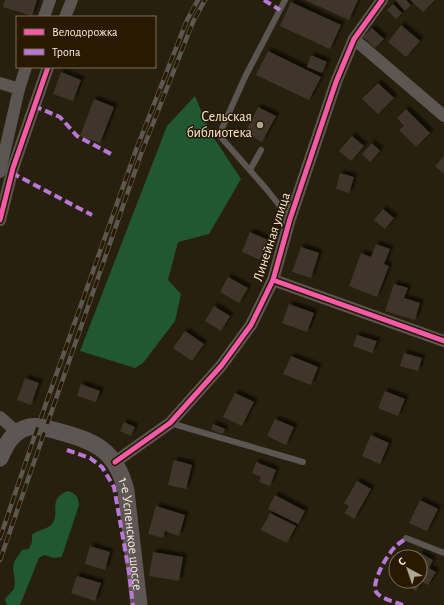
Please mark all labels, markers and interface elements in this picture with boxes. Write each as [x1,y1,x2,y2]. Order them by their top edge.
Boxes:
legend [16,16,156,68]
text: Велодорожка [52,26,118,38]
text: Тропа [52,46,81,58]
place label: Сельская библиотека [187,110,253,140]
marker: Сельская библиотека [255,120,265,130]
street label: Линейная улица [251,190,293,283]
street label: 1-е Успенское шоссе [116,476,144,591]
north arrow [388,549,428,589]
text: С [396,556,408,568]

